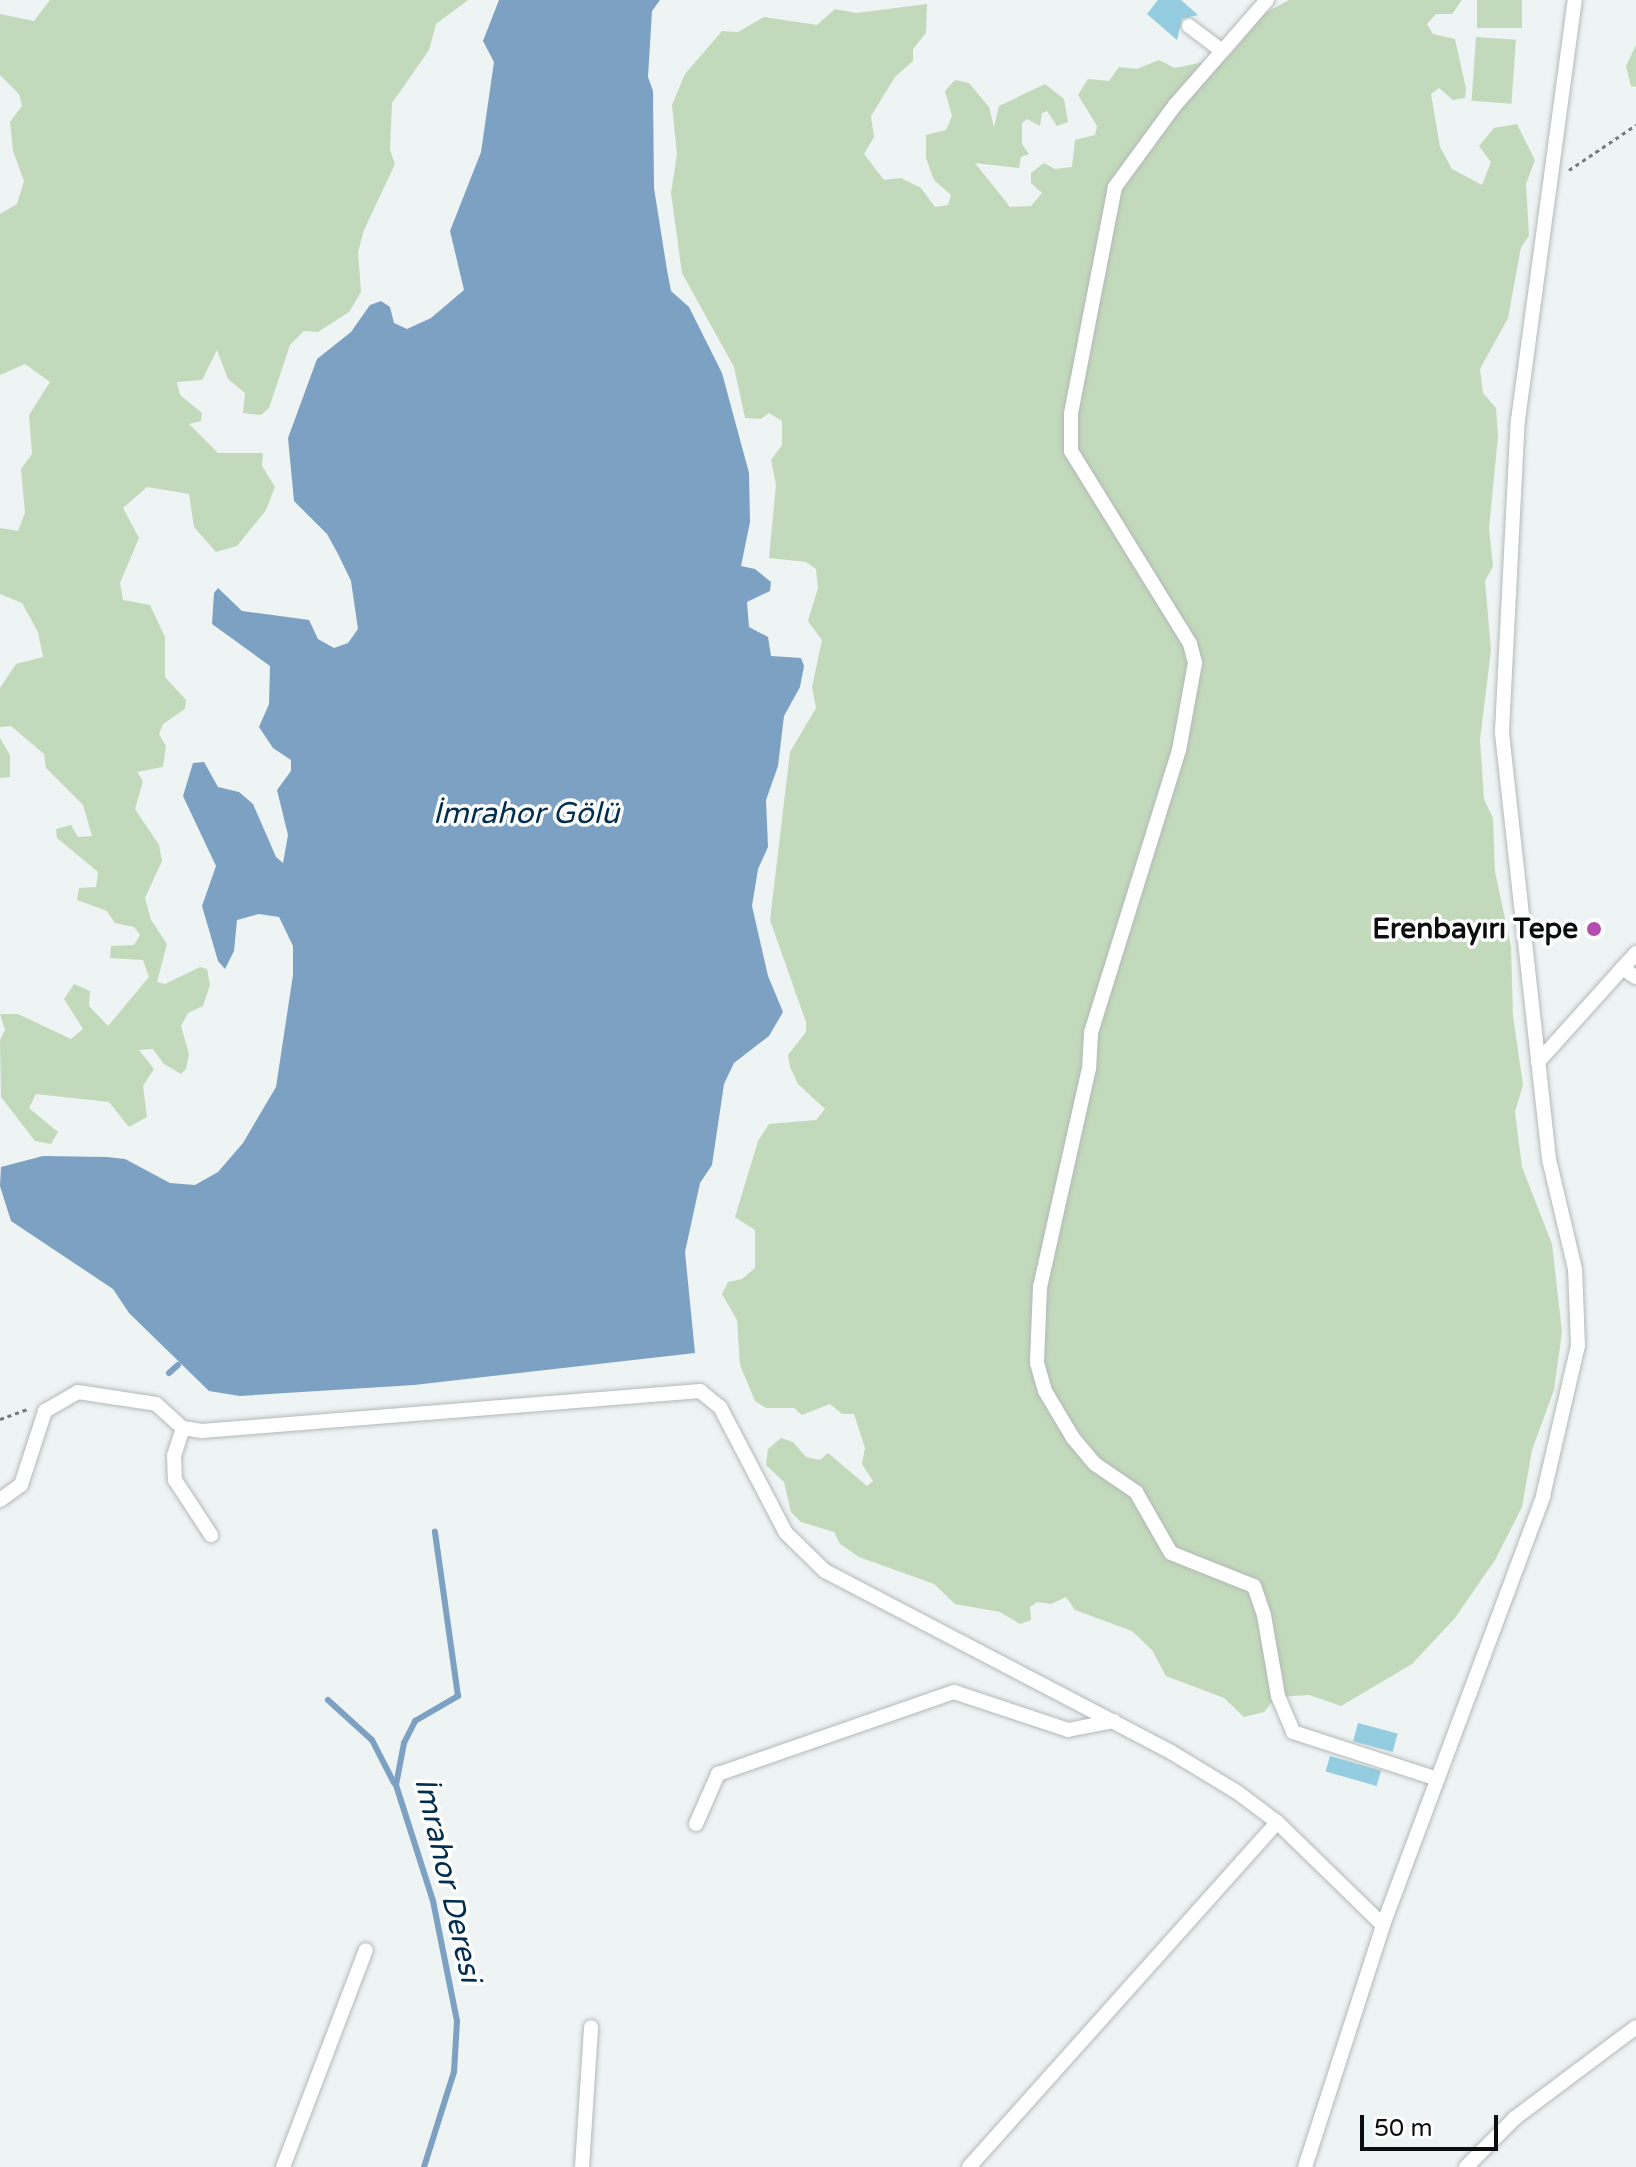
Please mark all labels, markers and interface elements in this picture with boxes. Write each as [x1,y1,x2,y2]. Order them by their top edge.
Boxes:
water label: İmrahor Gölü [433,796,619,832]
place label: Erenbayırı Tepe [1372,912,1578,946]
marker: Erenbayırı Tepe [1585,920,1603,938]
water label: İmrahor Deresi [406,1774,488,1986]
scale bar [1364,2099,1502,2149]
text: 50 m [1374,2114,1432,2143]

